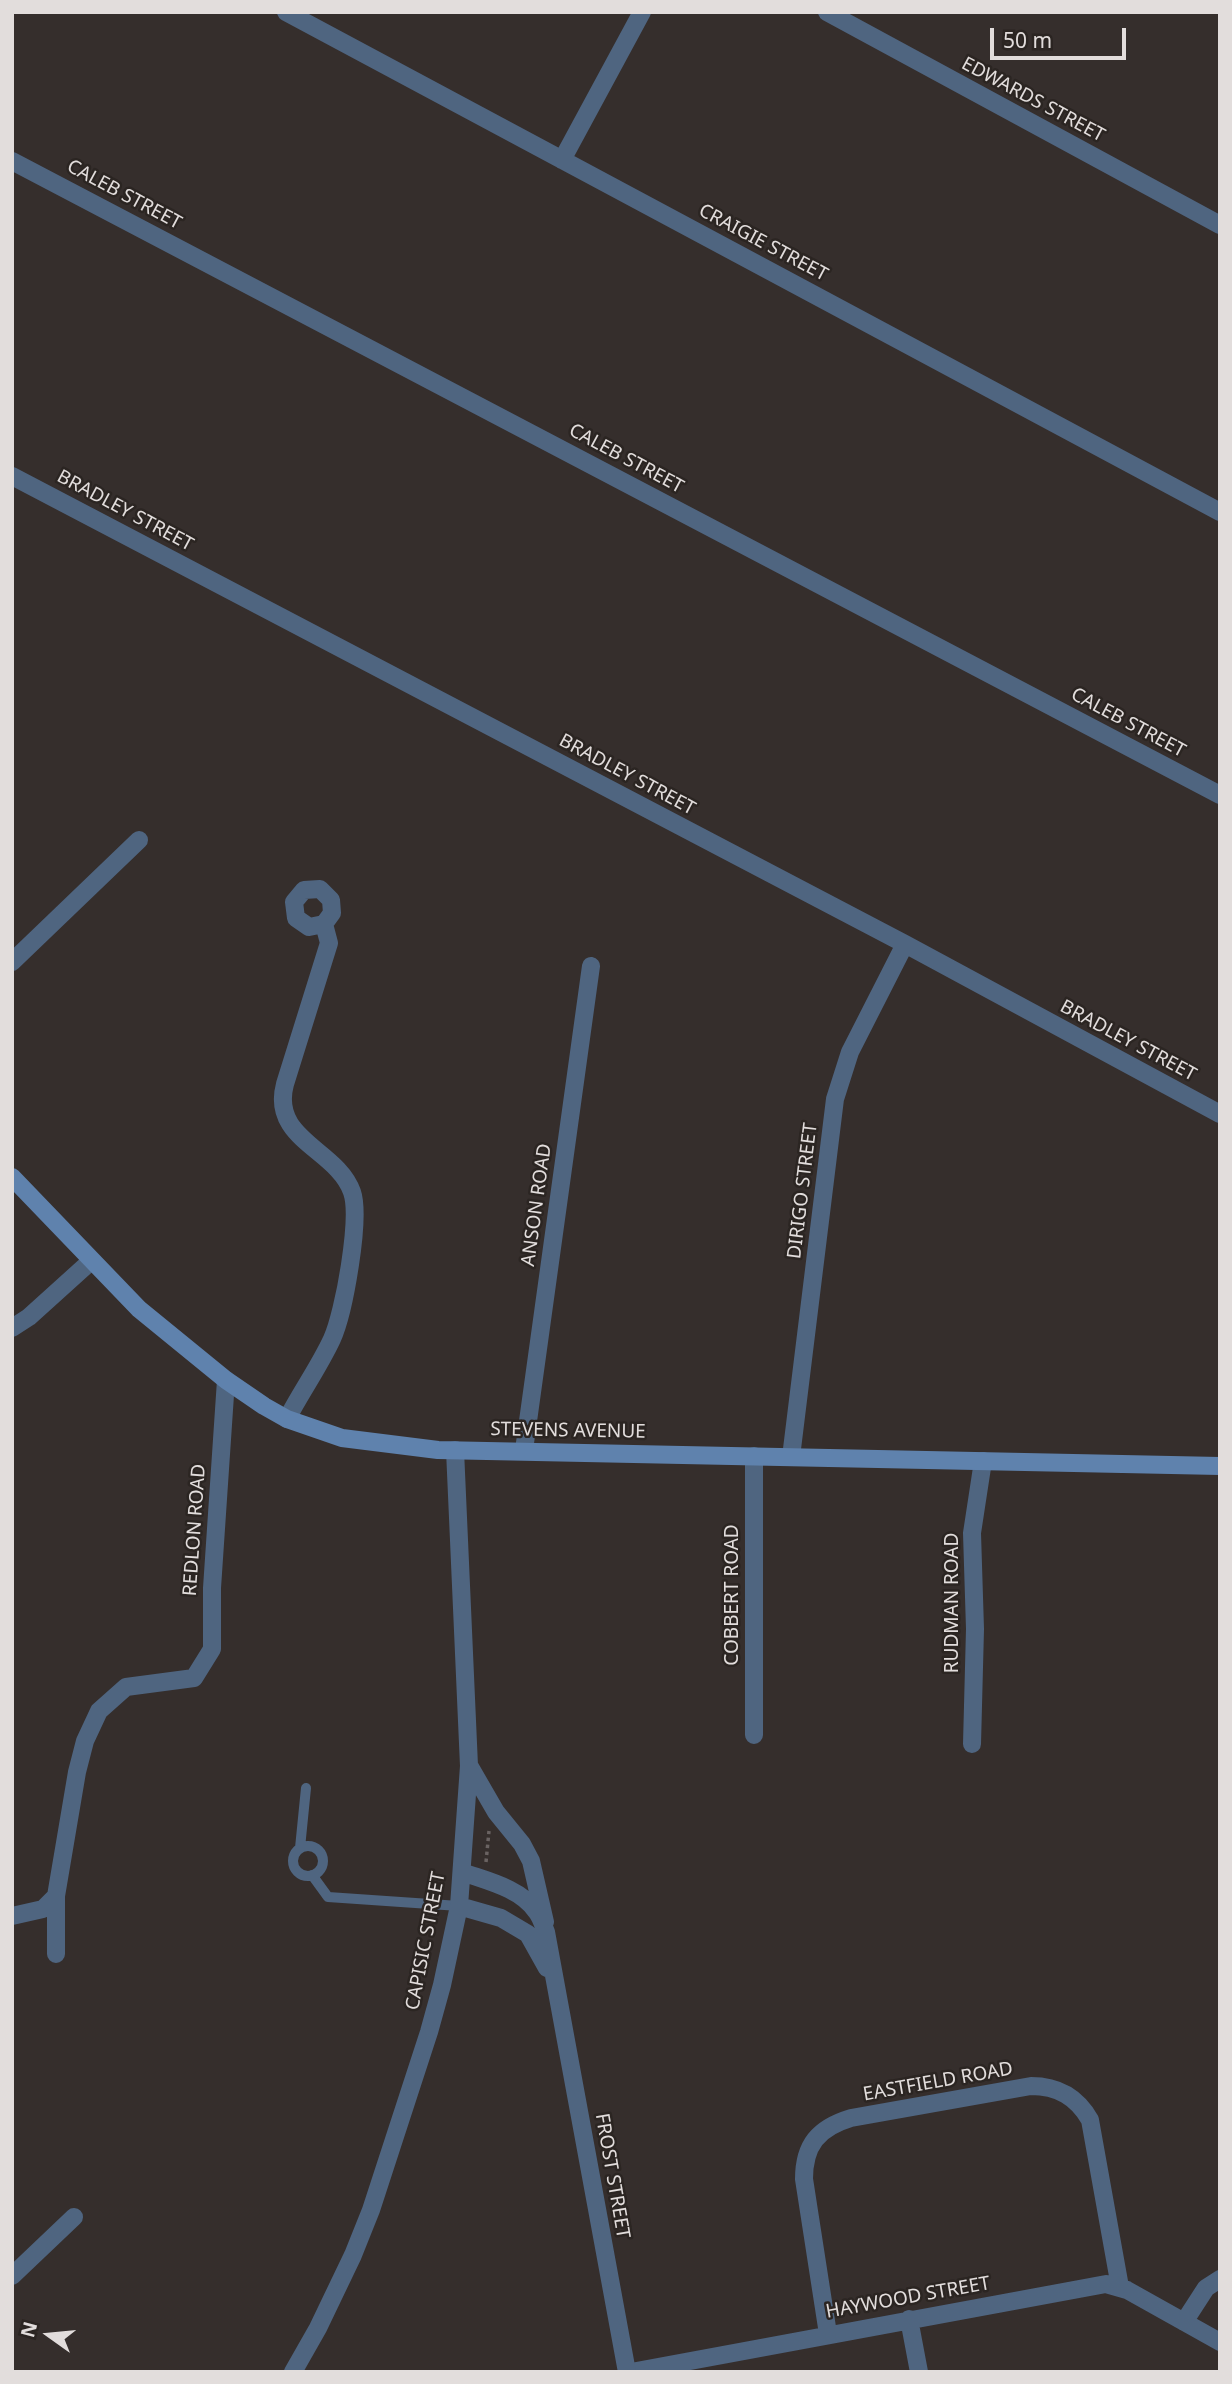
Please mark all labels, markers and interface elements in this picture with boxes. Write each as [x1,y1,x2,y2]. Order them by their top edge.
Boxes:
scale bar [994,14,1130,58]
text: 50 m [1003,26,1052,54]
street label: EDWARDS STREET [958,53,1108,147]
street label: CALEB STREET [63,155,185,235]
street label: CRAIGIE STREET [695,199,831,287]
street label: CALEB STREET [565,419,687,499]
street label: BRADLEY STREET [53,466,197,556]
street label: CALEB STREET [1067,683,1189,763]
street label: BRADLEY STREET [555,730,699,820]
street label: BRADLEY STREET [1056,996,1200,1086]
street label: DIRIGO STREET [783,1122,823,1260]
street label: ANSON ROAD [517,1142,557,1268]
street label: STEVENS AVENUE [490,1418,646,1444]
street label: REDLON ROAD [179,1463,211,1597]
street label: COBBERT ROAD [722,1524,744,1666]
street label: RUDMAN ROAD [942,1533,964,1673]
street label: CAPISIC STREET [401,1870,451,2012]
street label: EASTFIELD ROAD [861,2058,1015,2106]
street label: FROST STREET [590,2112,634,2240]
street label: HAYWOOD STREET [824,2272,992,2324]
north arrow [14,2300,84,2370]
text: N [14,2319,43,2340]

